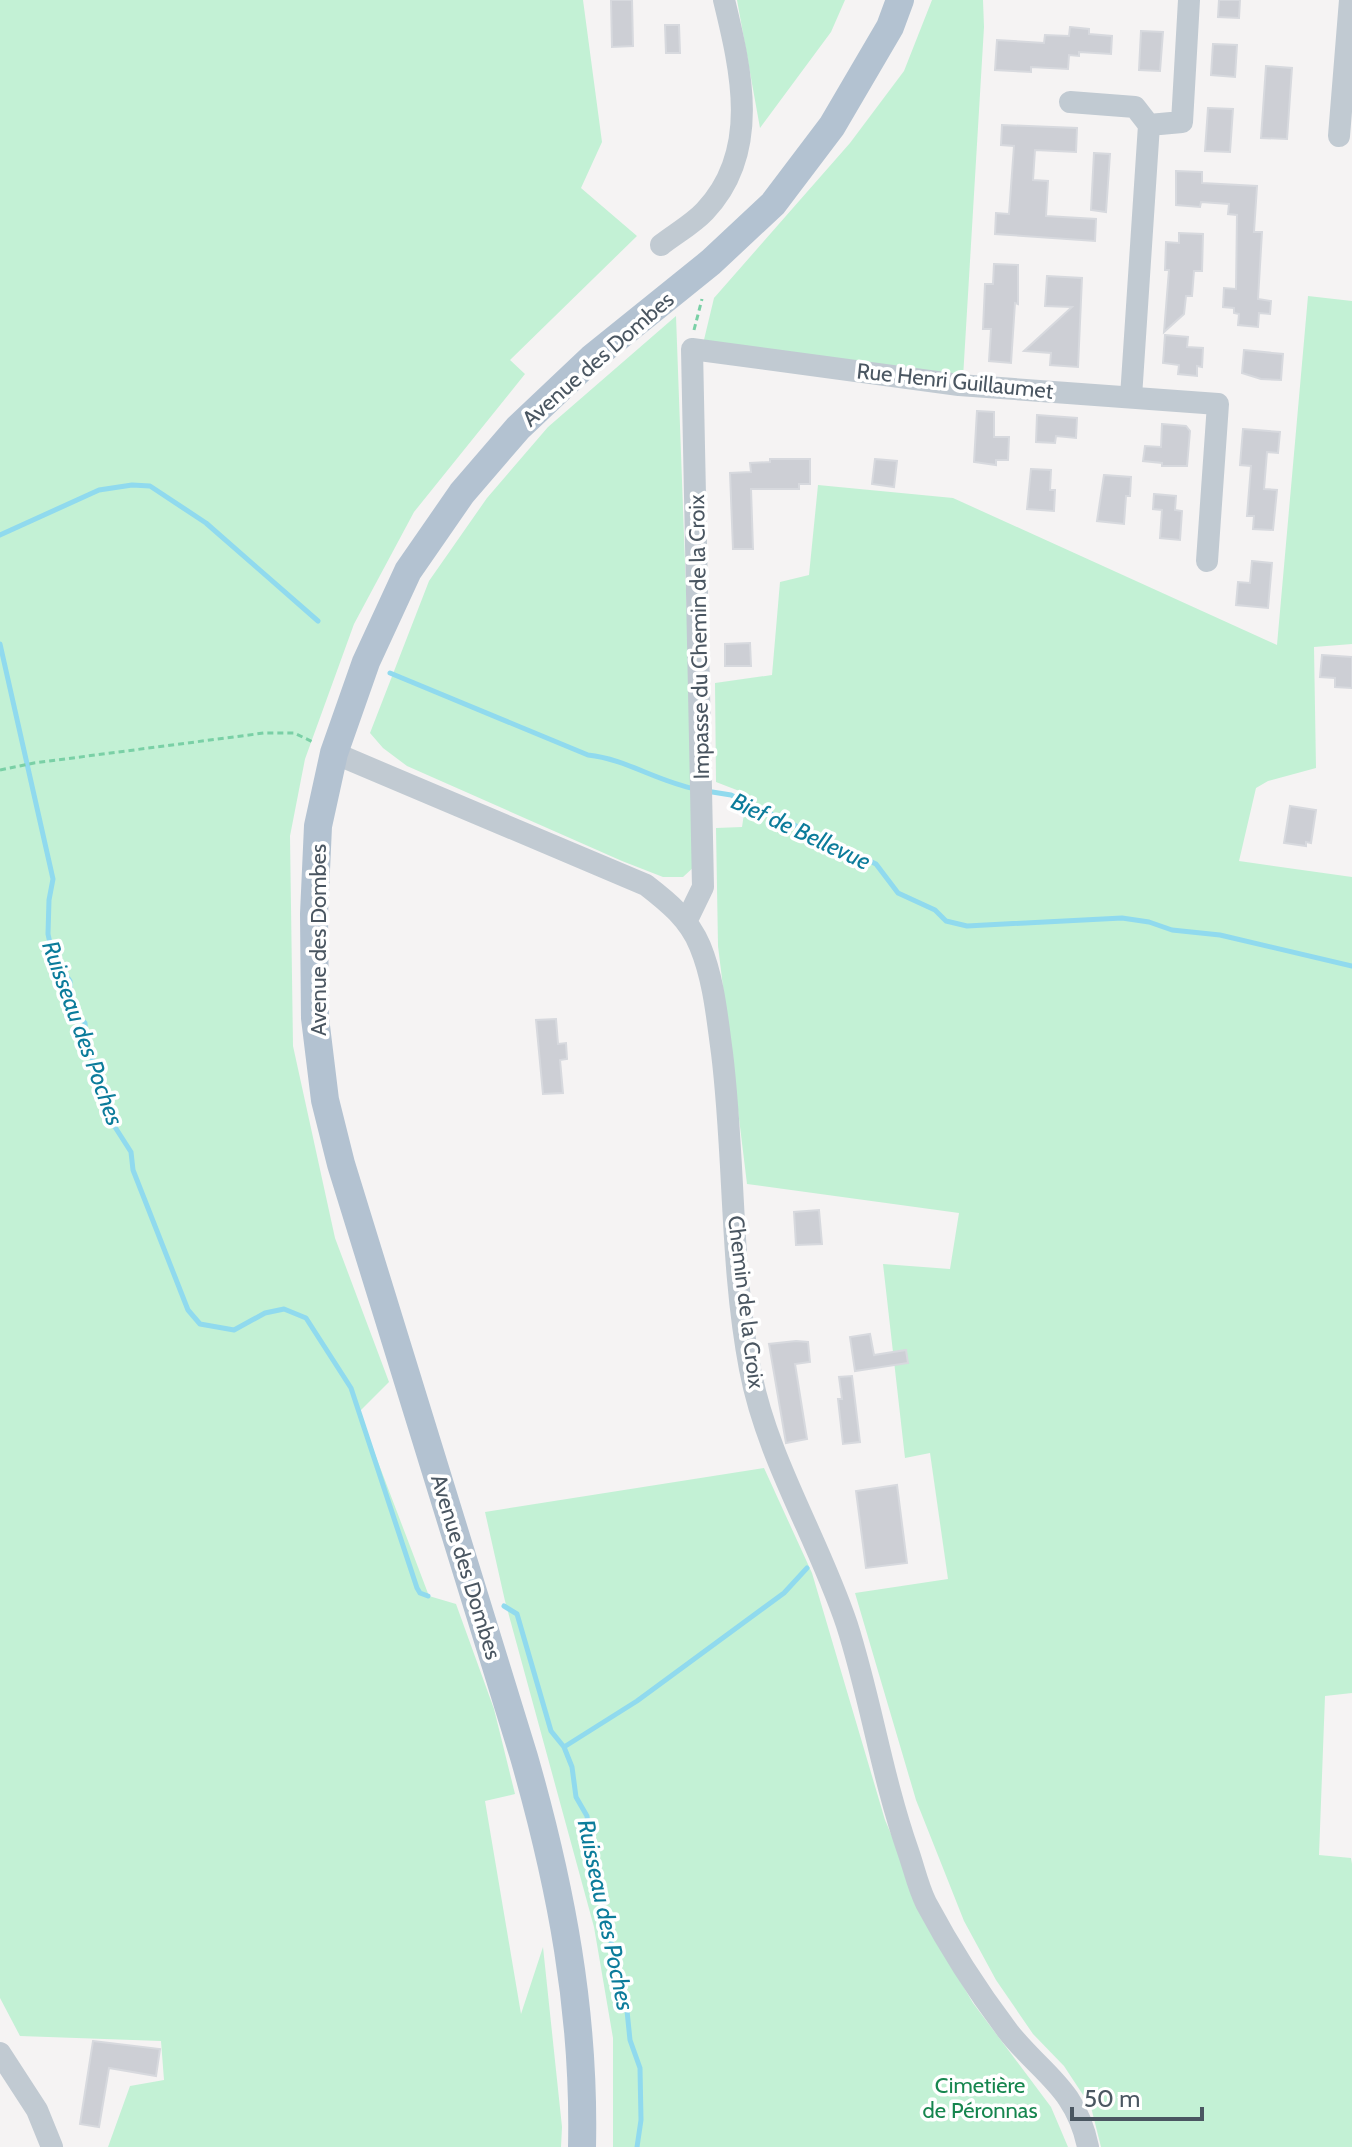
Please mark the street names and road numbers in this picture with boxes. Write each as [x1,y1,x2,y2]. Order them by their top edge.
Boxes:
street label: Avenue des Dombes [517,286,679,432]
street label: Rue Henri Guillaumet [855,357,1055,405]
street label: Impasse du Chemin de la Croix [683,494,715,780]
street label: Avenue des Dombes [305,844,332,1036]
street label: Chemin de la Croix [722,1214,770,1391]
street label: Avenue des Dombes [425,1471,507,1663]

